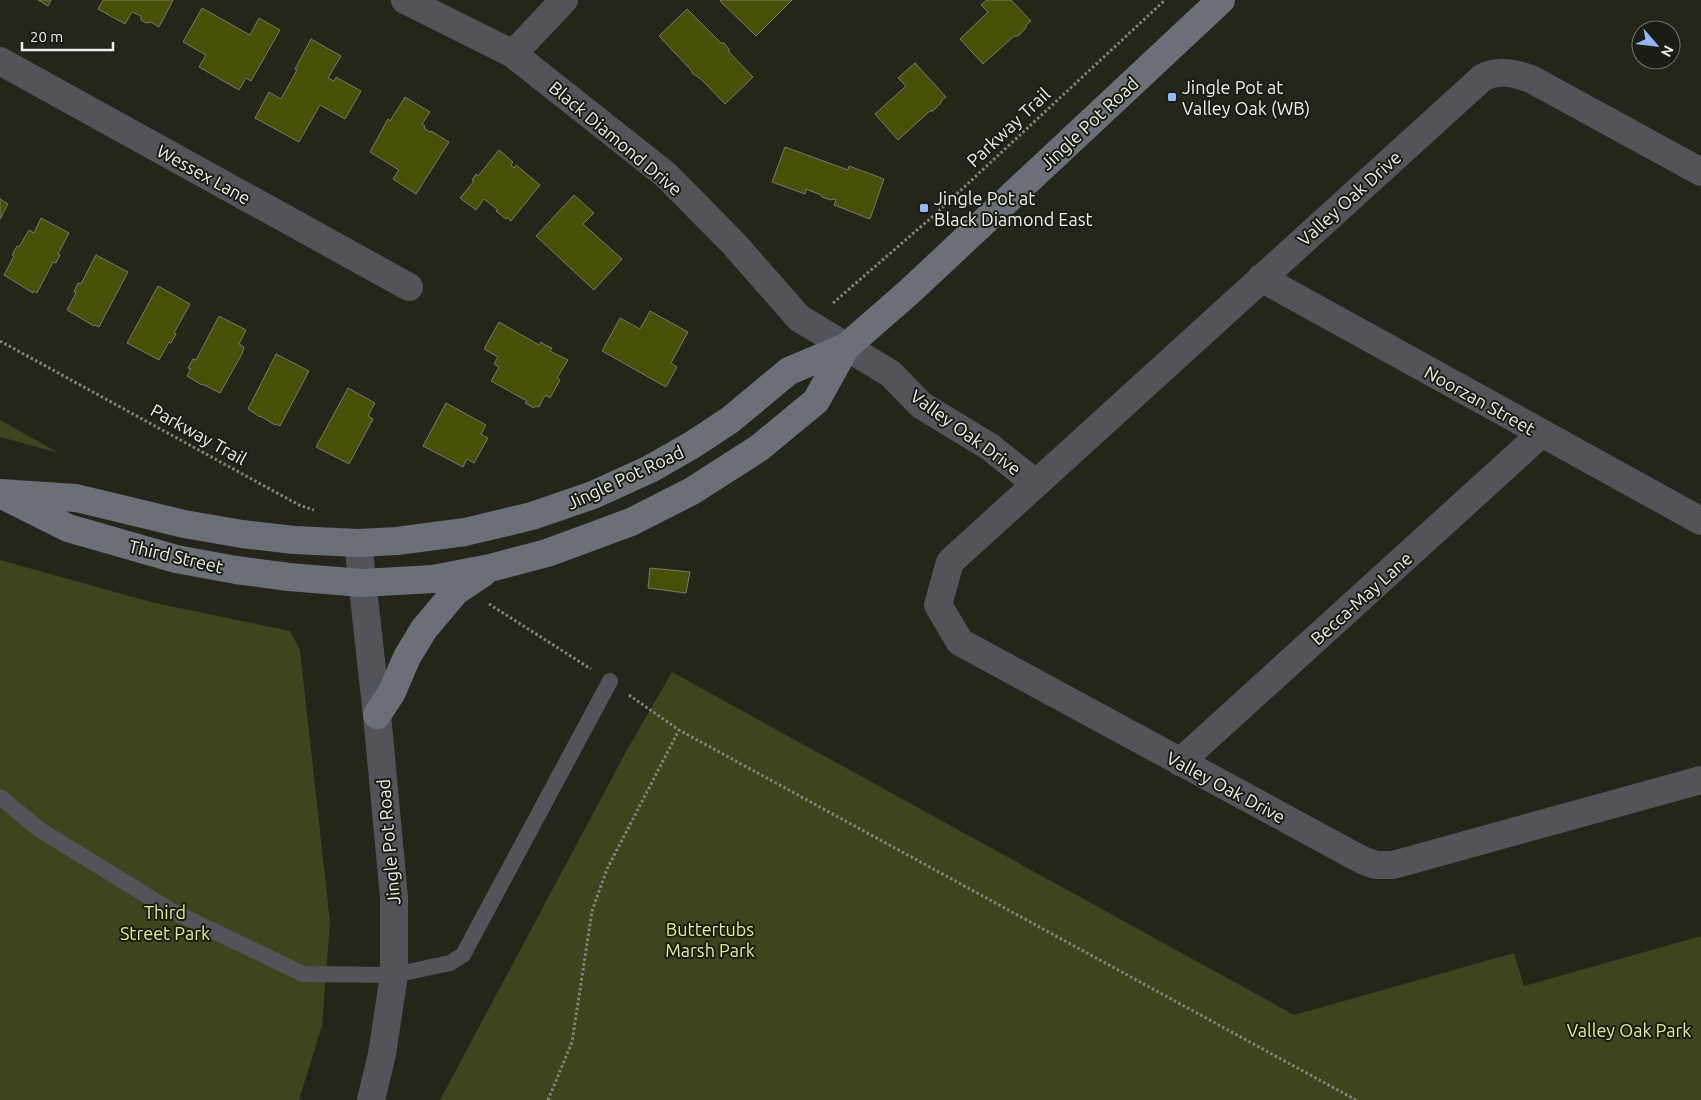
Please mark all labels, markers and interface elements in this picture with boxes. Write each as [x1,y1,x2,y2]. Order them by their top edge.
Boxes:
scale bar [22,20,114,52]
north arrow [1631,20,1681,70]
text: 20 m [30,28,63,45]
text: N [1658,43,1677,59]
street label: Jingle Pot Road [1036,73,1142,173]
street label: Black Diamond Drive [546,77,686,199]
place label: Jingle Pot at Valley Oak (WB) [1182,77,1310,119]
street label: Parkway Trail [962,83,1054,171]
marker: Jingle Pot at Valley Oak (WB) [1166,91,1178,103]
street label: Wessex Lane [154,140,254,208]
street label: Valley Oak Drive [1293,147,1405,249]
place label: Jingle Pot at Black Diamond East [934,188,1093,229]
marker: Jingle Pot at Black Diamond East [918,202,930,214]
street label: Noorzan Street [1421,361,1539,439]
street label: Valley Oak Drive [907,385,1025,479]
street label: Parkway Trail [148,399,251,469]
street label: Jingle Pot Road [563,441,687,513]
street label: Third Street [127,535,225,577]
street label: Becca-May Lane [1306,547,1416,649]
street label: Valley Oak Drive [1163,747,1289,827]
street label: Jingle Pot Road [373,778,403,906]
park label: Third Street Park [120,902,210,943]
park label: Buttertubs Marsh Park [665,919,755,960]
park label: Valley Oak Park [1567,1020,1691,1040]

